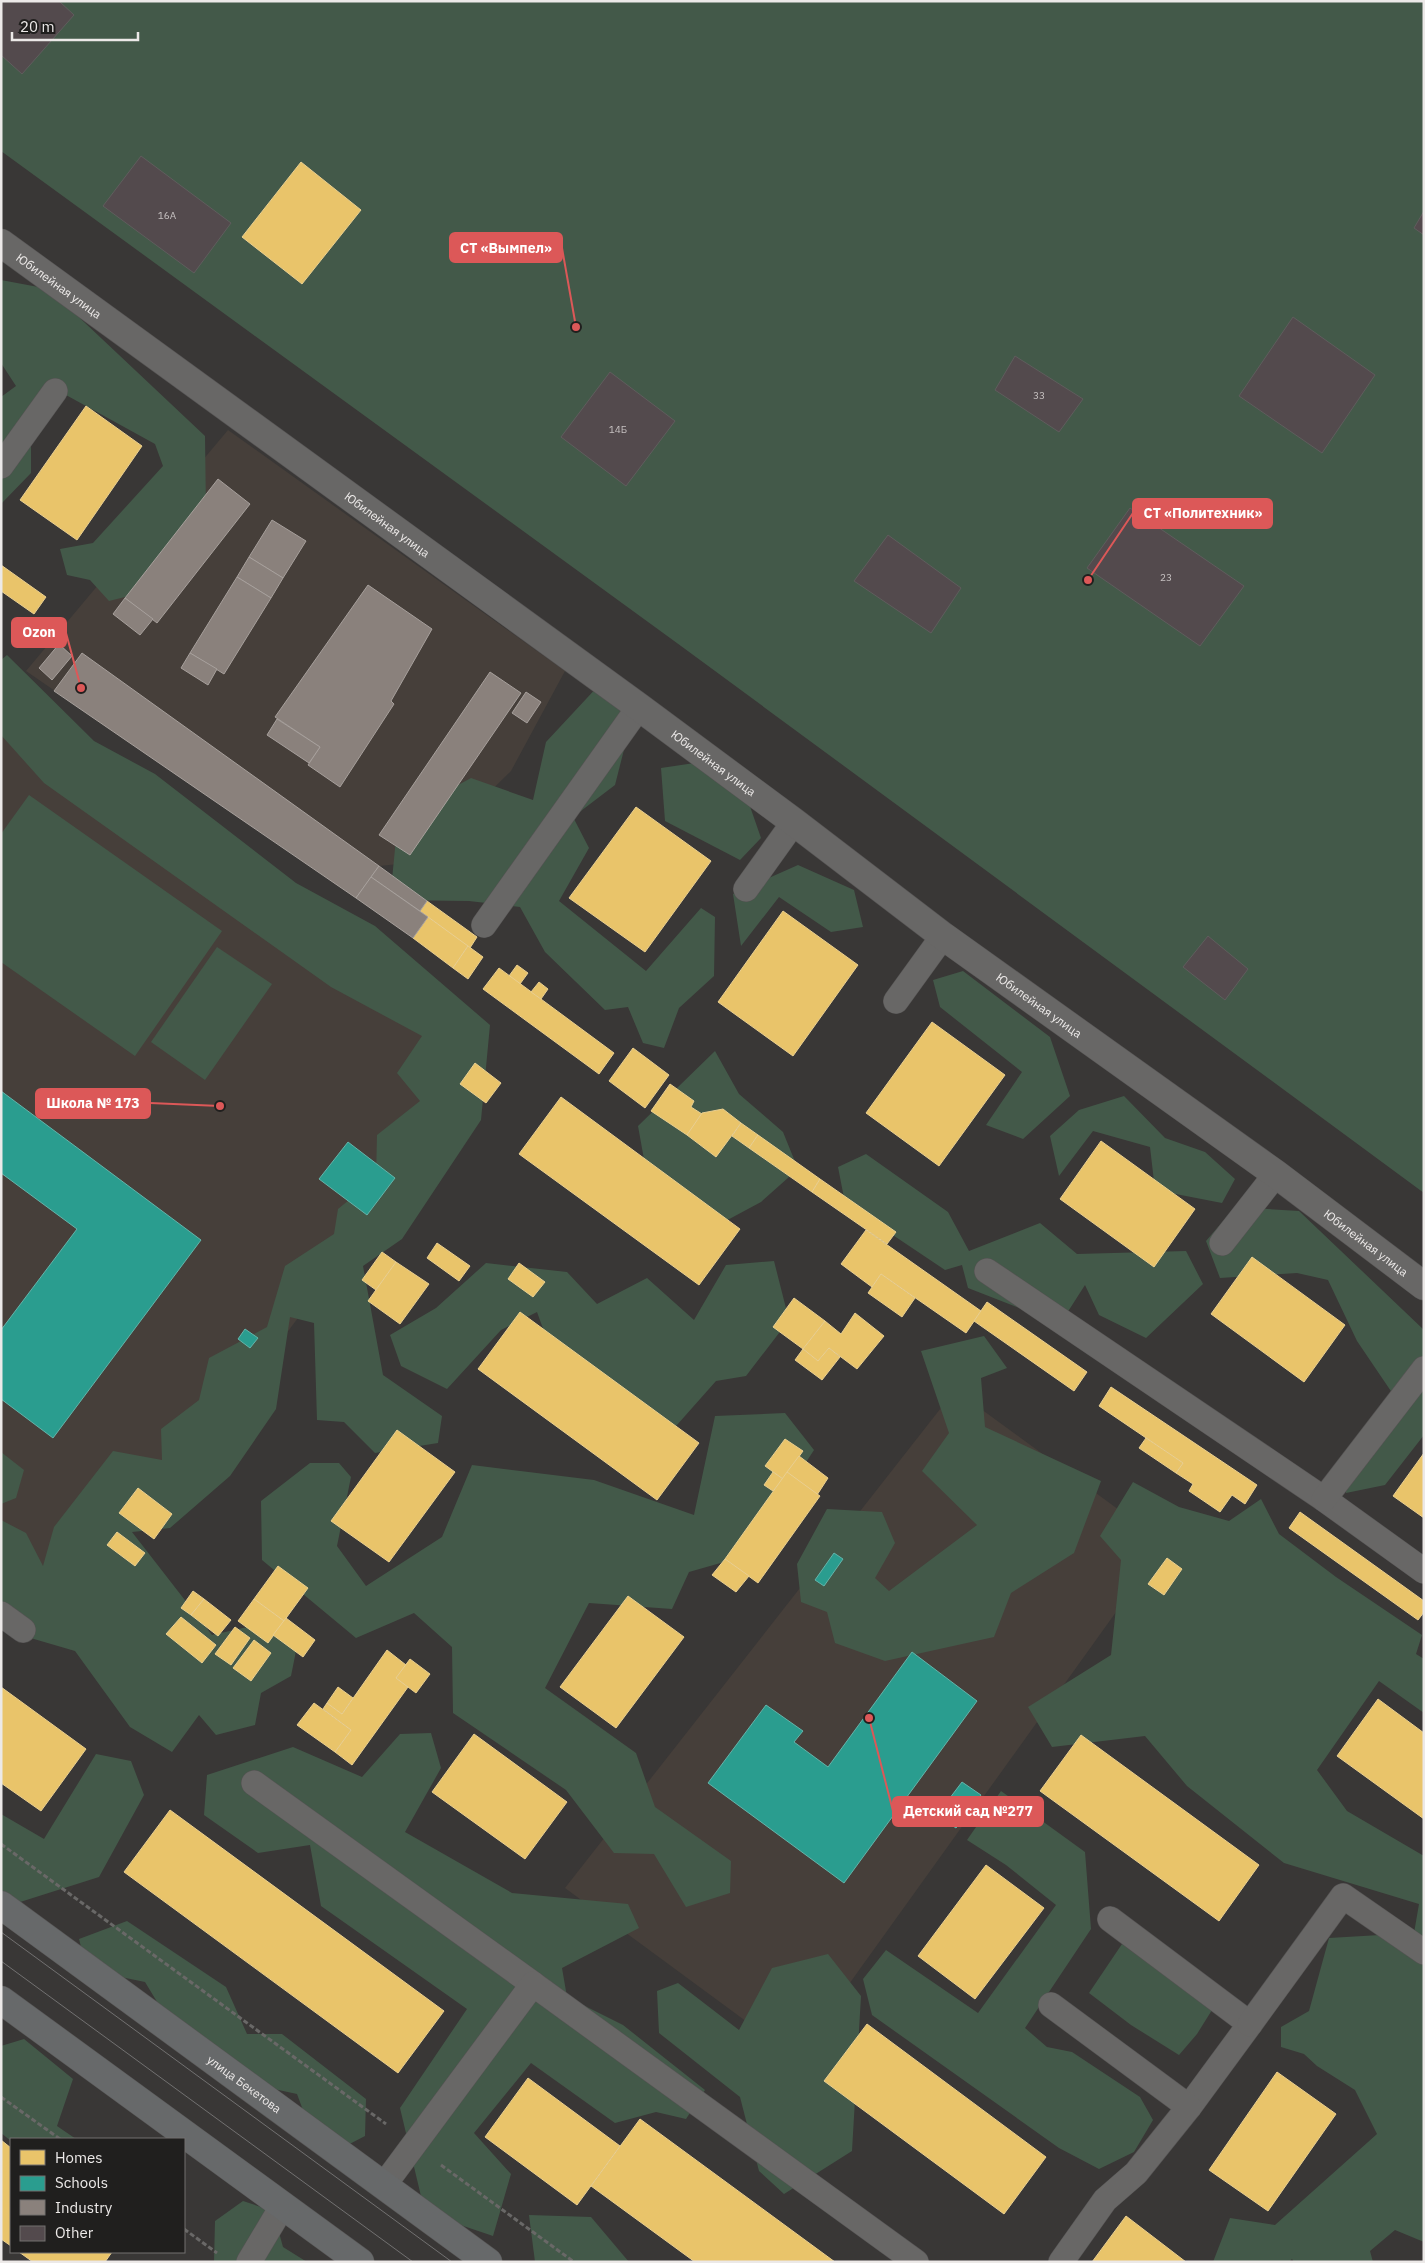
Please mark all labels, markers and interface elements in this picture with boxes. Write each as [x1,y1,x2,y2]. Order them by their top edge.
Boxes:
scale bar [12,10,139,42]
text: 20 m [20,17,55,36]
house number: 16А [158,209,177,222]
callout: СТ «Вымпел» [450,233,562,262]
text: СТ «Вымпел» [460,239,552,257]
street label: Юбилейная улица [14,249,105,322]
house number: 33 [1033,389,1045,402]
house number: 14Б [609,423,627,436]
street label: Юбилейная улица [342,488,434,560]
callout: СТ «Политехник» [1133,499,1272,528]
text: СТ «Политехник» [1144,504,1263,522]
house number: 23 [1160,571,1172,584]
callout: Ozon [12,618,66,647]
text: Ozon [22,623,56,641]
street label: Юбилейная улица [668,726,760,799]
street label: Юбилейная улица [994,969,1086,1041]
callout: Школа № 173 [36,1089,150,1118]
text: Школа № 173 [46,1094,140,1112]
street label: Юбилейная улица [1321,1206,1412,1279]
callout: Детский сад №277 [893,1797,1043,1826]
text: Детский сад №277 [903,1802,1033,1820]
street label: улица Бекетова [204,2051,285,2116]
legend [10,2138,185,2253]
text: Homes [55,2148,103,2167]
text: Schools [55,2173,108,2192]
text: Industry [55,2198,113,2217]
text: Other [55,2223,94,2242]

